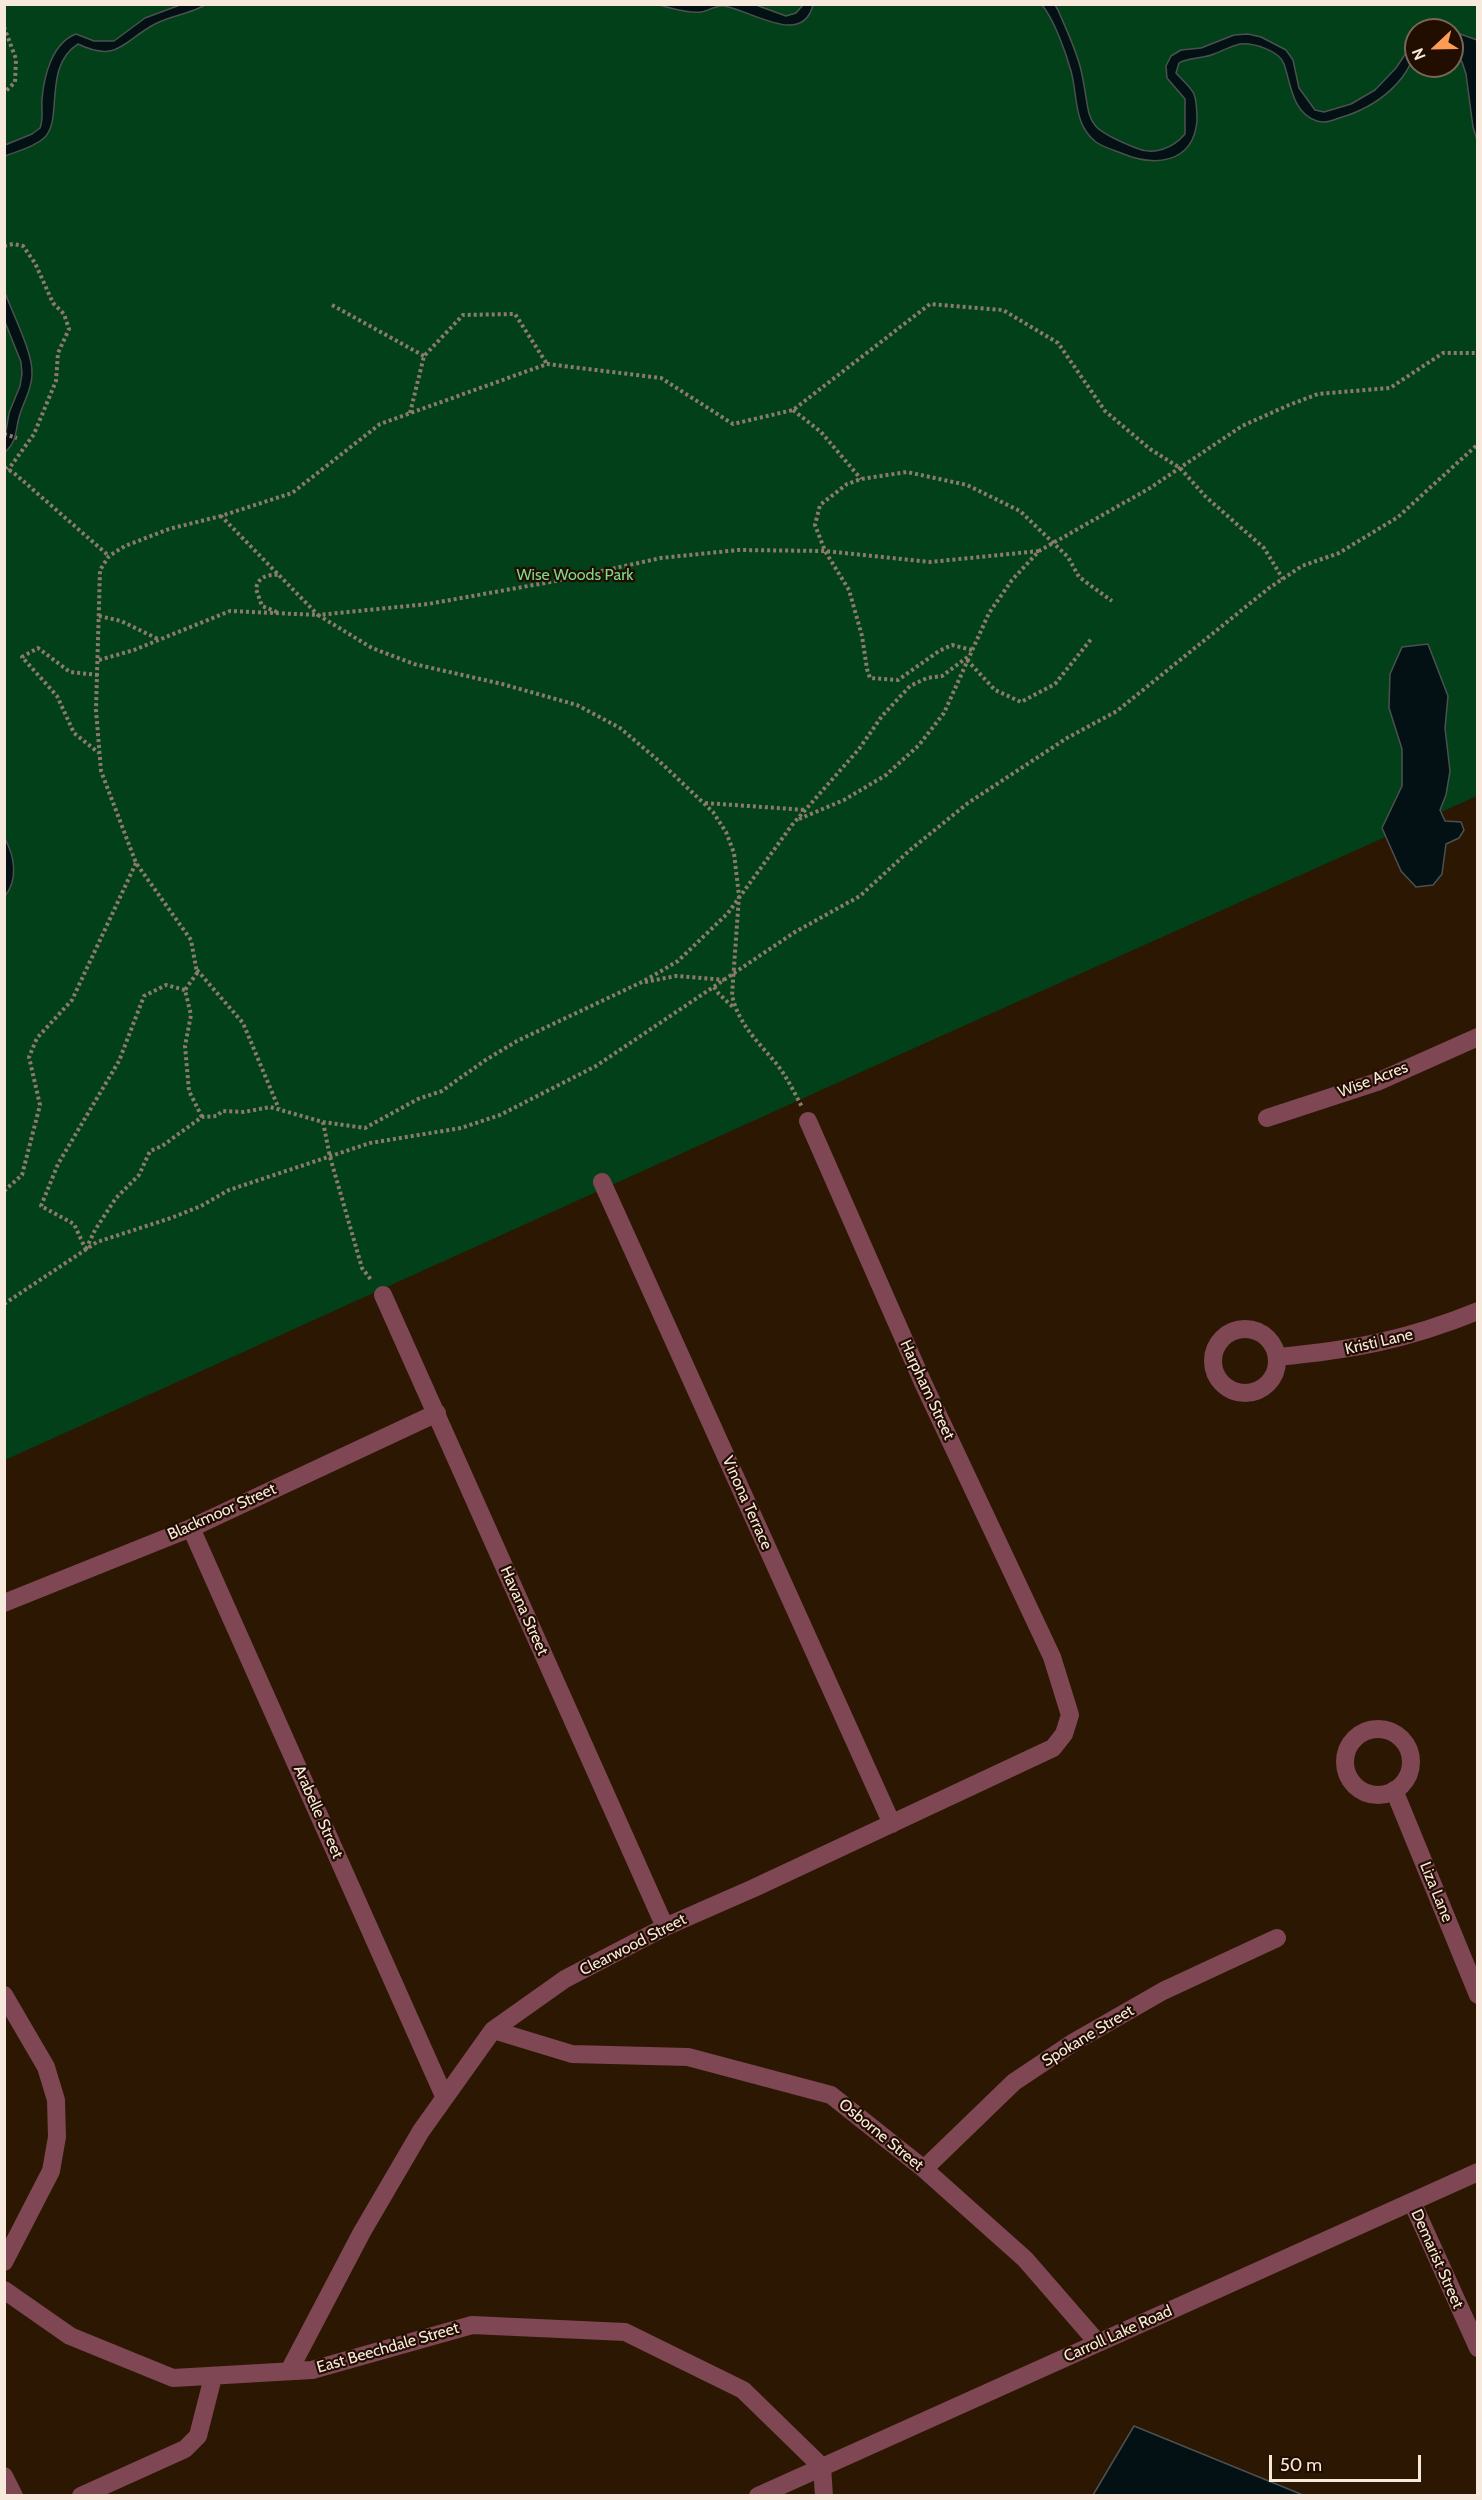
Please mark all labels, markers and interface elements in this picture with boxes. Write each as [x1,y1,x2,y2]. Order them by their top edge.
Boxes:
north arrow [1404,18,1464,78]
text: N [1408,45,1430,63]
park label: Wise Woods Park [517,565,633,585]
street label: Wise Acres [1335,1058,1411,1102]
street label: Kristi Lane [1343,1325,1415,1359]
street label: Harpham Street [896,1337,958,1443]
street label: Vinona Terrace [718,1453,776,1553]
street label: Blackmoor Street [165,1479,279,1545]
street label: Havana Street [496,1564,552,1658]
street label: Arabelle Street [289,1762,347,1862]
street label: Liza Lane [1415,1859,1457,1925]
street label: Clearwood Street [576,1910,690,1980]
street label: Spokane Street [1039,2001,1137,2071]
street label: Osborne Street [835,2095,927,2175]
street label: Demarist Street [1407,2206,1467,2312]
street label: Carroll Lake Road [1061,2302,1175,2366]
street label: East Beechdale Street [315,2318,461,2378]
scale bar [1272,2443,1424,2481]
text: 50 m [1280,2454,1322,2476]

